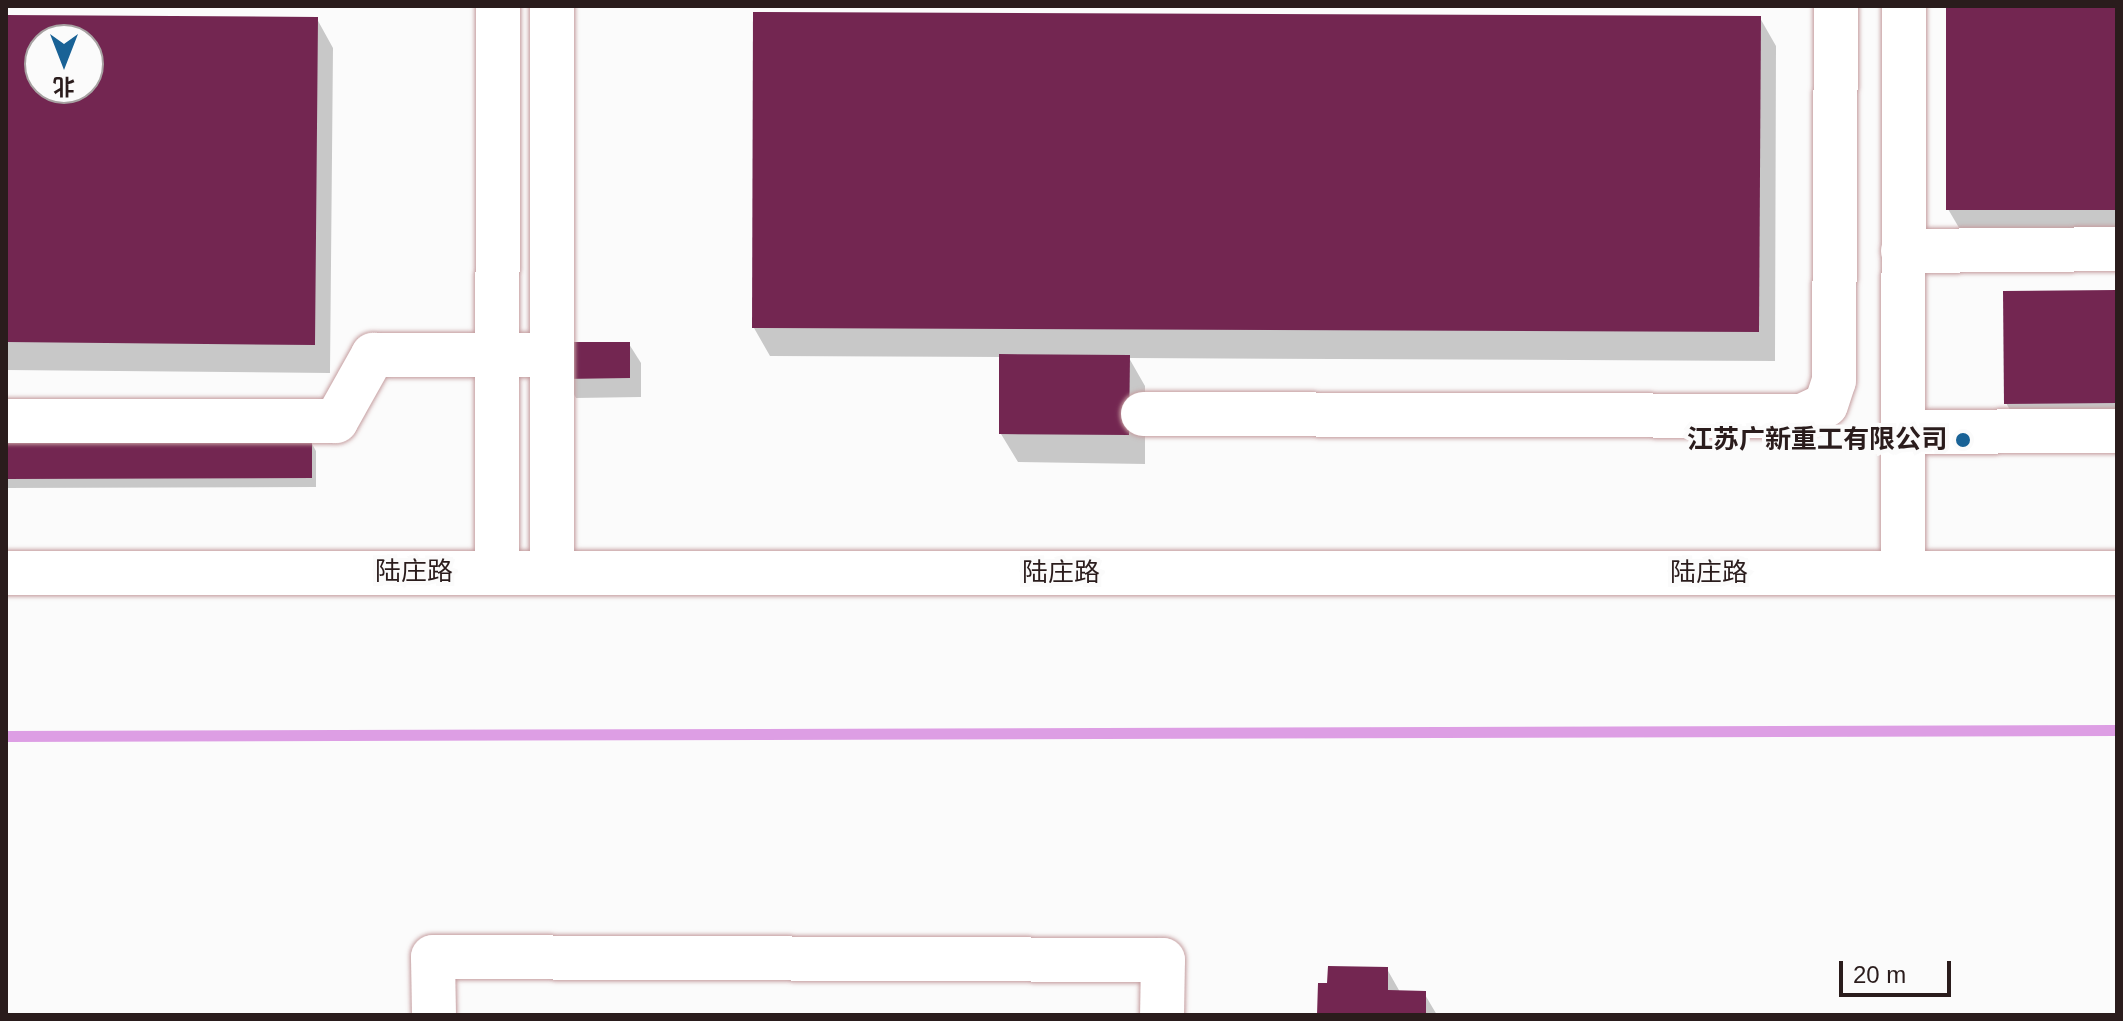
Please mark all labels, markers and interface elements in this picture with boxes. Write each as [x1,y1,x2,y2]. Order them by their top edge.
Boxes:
north arrow [24,24,104,104]
text: 北 [53,74,75,99]
place label: 江苏广新重工有限公司 [1687,424,1947,456]
marker: 江苏广新重工有限公司 [1954,431,1972,449]
street label: 陆庄路 [375,556,453,588]
street label: 陆庄路 [1022,557,1100,589]
street label: 陆庄路 [1670,557,1748,589]
scale bar [1843,945,1955,995]
text: 20 m [1853,961,1906,988]

